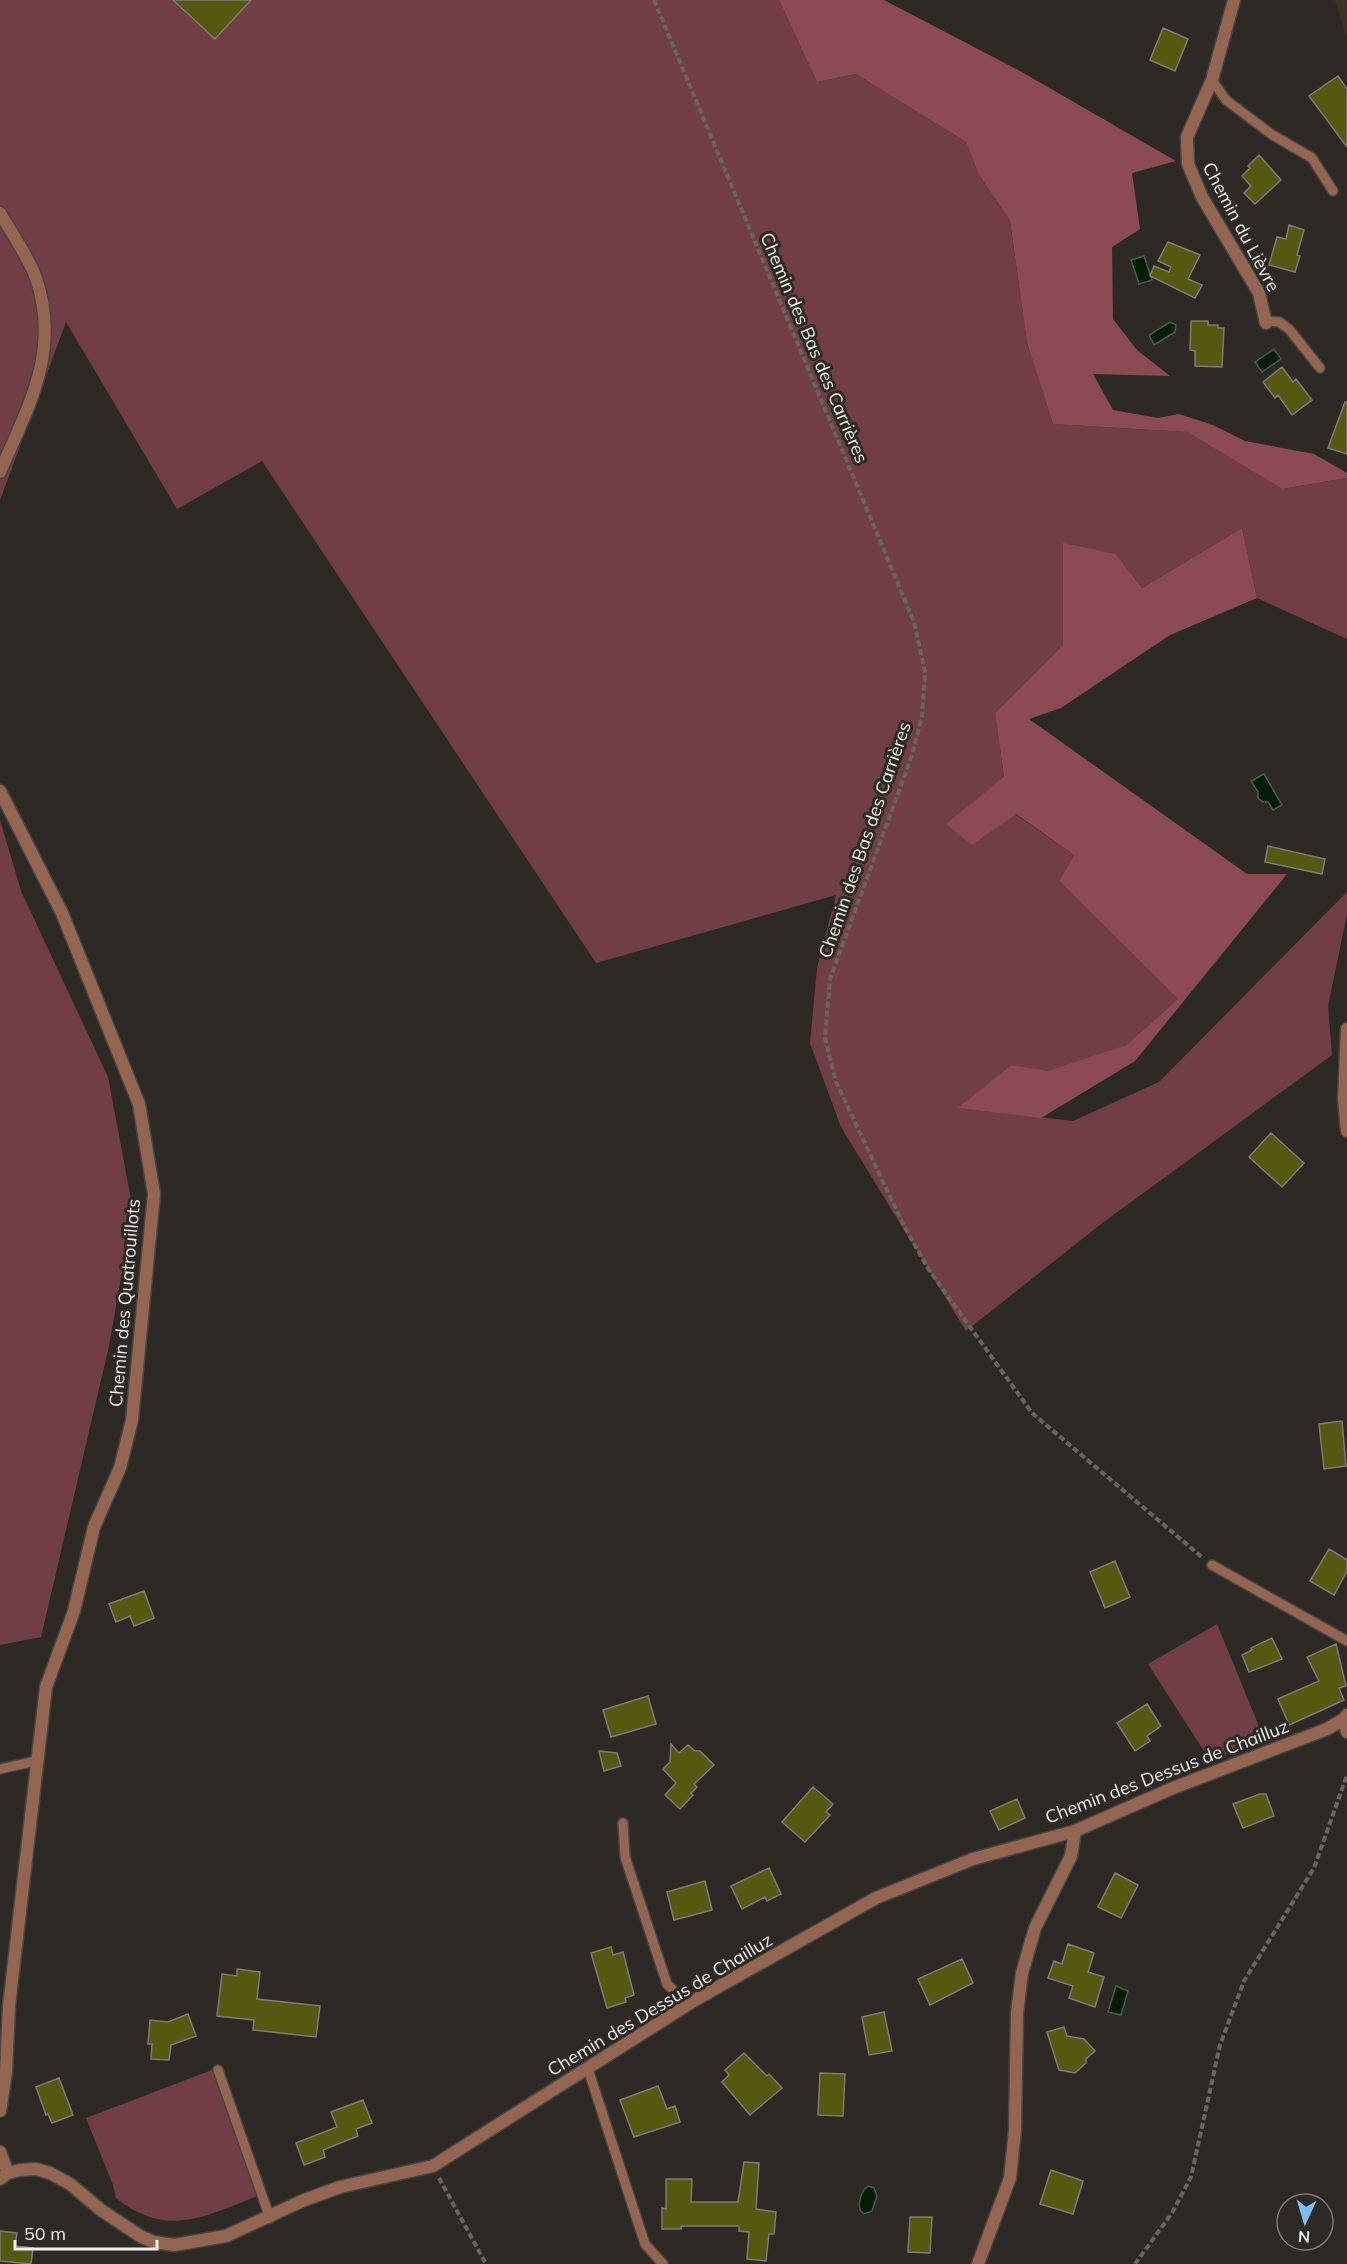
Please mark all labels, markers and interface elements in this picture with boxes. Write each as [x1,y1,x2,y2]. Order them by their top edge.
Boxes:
street label: Chemin du Lièvre [1198,158,1285,295]
street label: Chemin des Bas des Carrières [755,229,874,467]
street label: Chemin des Bas des Carrières [813,719,916,961]
street label: Chemin des Quatrouillots [104,1198,145,1408]
street label: Chemin des Dessus de Chailluz [1042,1714,1292,1829]
street label: Chemin des Dessus de Chailluz [543,1928,777,2081]
north arrow [1275,2192,1335,2252]
scale bar [15,2213,158,2251]
text: 50 m [24,2222,66,2245]
text: N [1297,2227,1311,2247]

